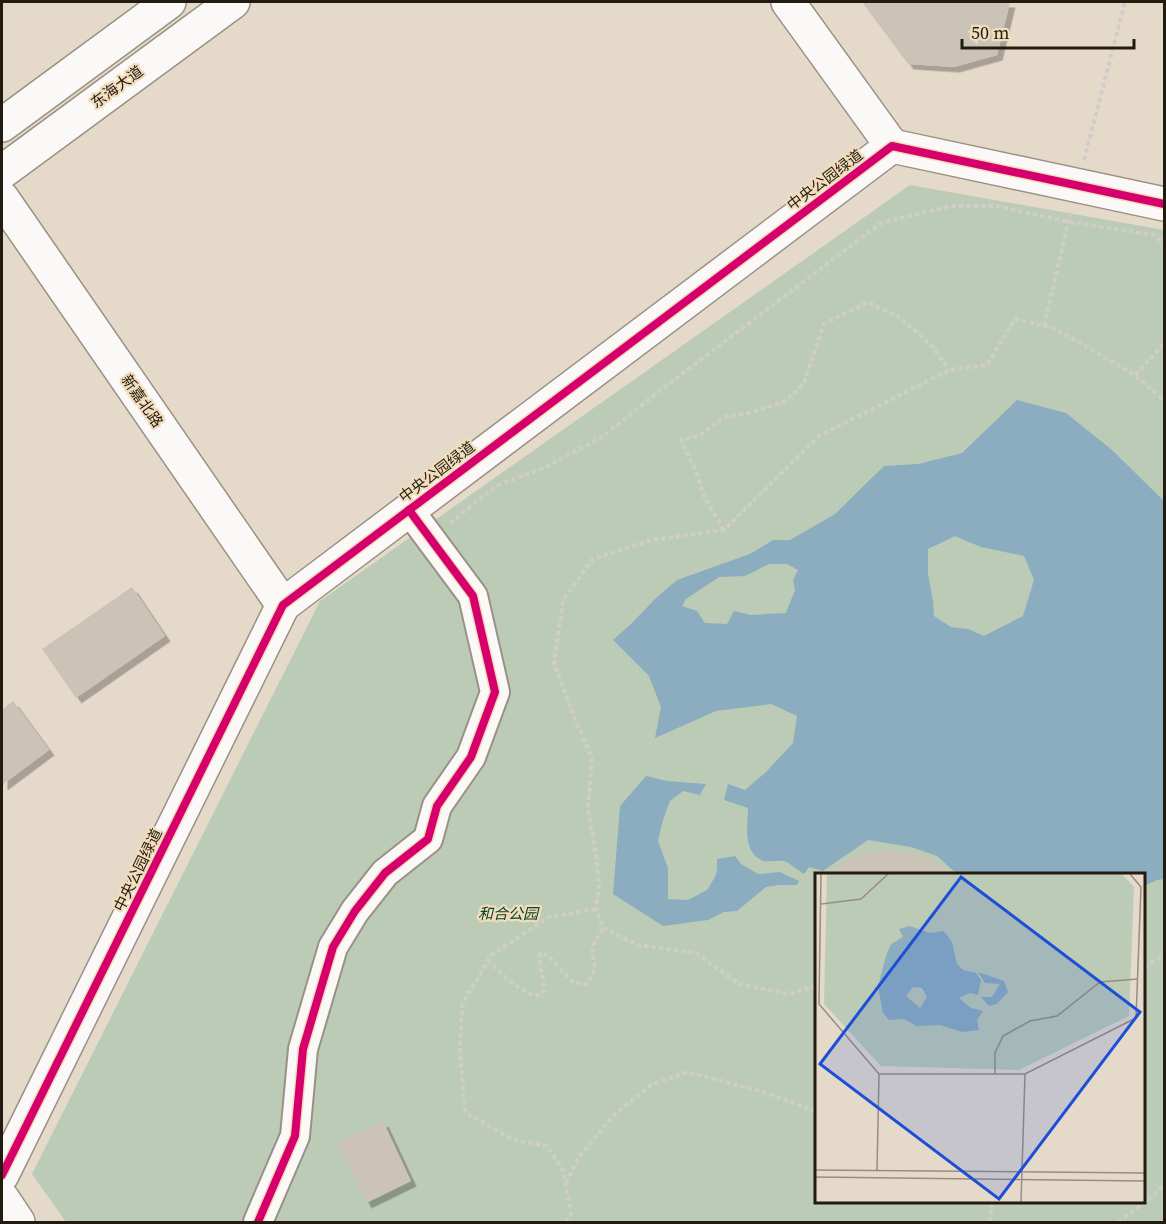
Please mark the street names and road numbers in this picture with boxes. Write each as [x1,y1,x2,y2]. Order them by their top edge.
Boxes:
street label: 东海大道 [86,60,147,113]
street label: 中央公园绿道 [782,144,867,215]
street label: 新嘉北路 [117,370,168,431]
street label: 中央公园绿道 [394,436,479,507]
street label: 中央公园绿道 [108,825,167,915]

